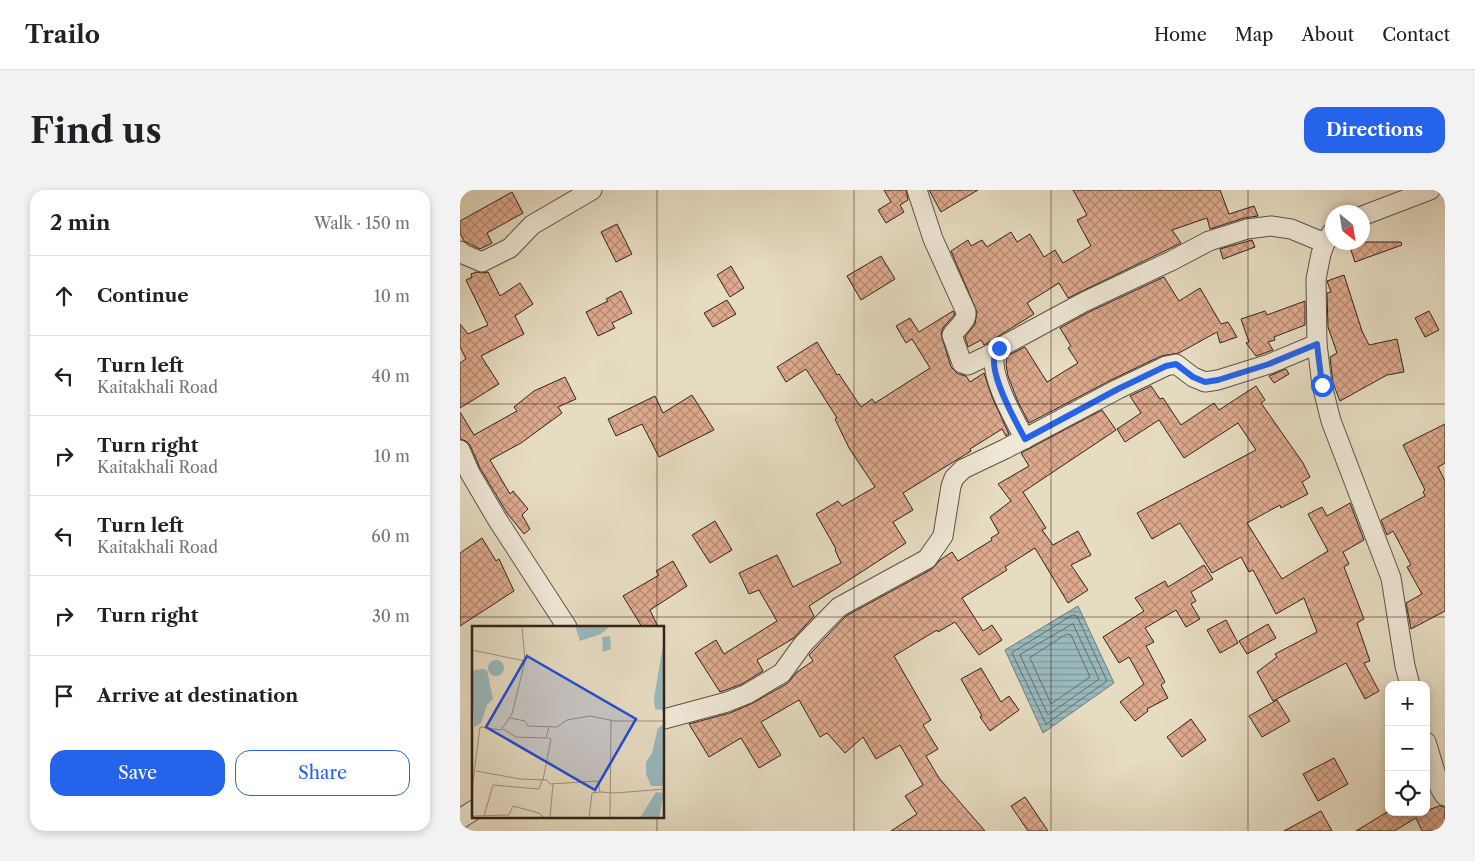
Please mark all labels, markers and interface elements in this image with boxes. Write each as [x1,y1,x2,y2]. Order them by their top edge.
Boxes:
text: Trailo [25,20,100,49]
text: Home [1154,24,1207,46]
text: Map [1235,24,1273,46]
text: About [1301,24,1354,46]
text: Contact [1382,24,1450,46]
button: Directions [1304,107,1445,153]
text: Find us [30,109,162,152]
north arrow [1325,205,1370,250]
text: 2 min [50,210,110,235]
text: Walk · 150 m [314,213,410,233]
icon: ahead [50,282,78,310]
text: Continue [97,284,189,307]
text: 10 m [374,286,410,306]
route end [988,337,1011,360]
text: Turn left [97,354,184,377]
icon: left [50,362,78,390]
text: 40 m [371,366,410,386]
route start [1311,374,1334,397]
text: Kaitakhali Road [97,377,218,397]
text: Turn right [97,434,198,457]
icon: right [50,442,78,470]
text: 10 m [374,446,410,466]
text: Kaitakhali Road [97,457,218,477]
text: Turn left [97,514,184,537]
icon: left [50,522,78,550]
text: 60 m [371,526,410,546]
text: Kaitakhali Road [97,537,218,557]
icon: right [50,602,78,630]
text: Turn right [97,604,198,627]
text: 30 m [372,606,410,626]
inset map [472,626,665,818]
map controls [1385,681,1430,816]
button: + [1385,681,1430,726]
icon: arrive [50,682,78,710]
text: Arrive at destination [97,684,298,707]
button: − [1385,726,1430,771]
button: Save [50,750,225,796]
button: Share [235,750,410,796]
button: locate [1385,771,1430,816]

